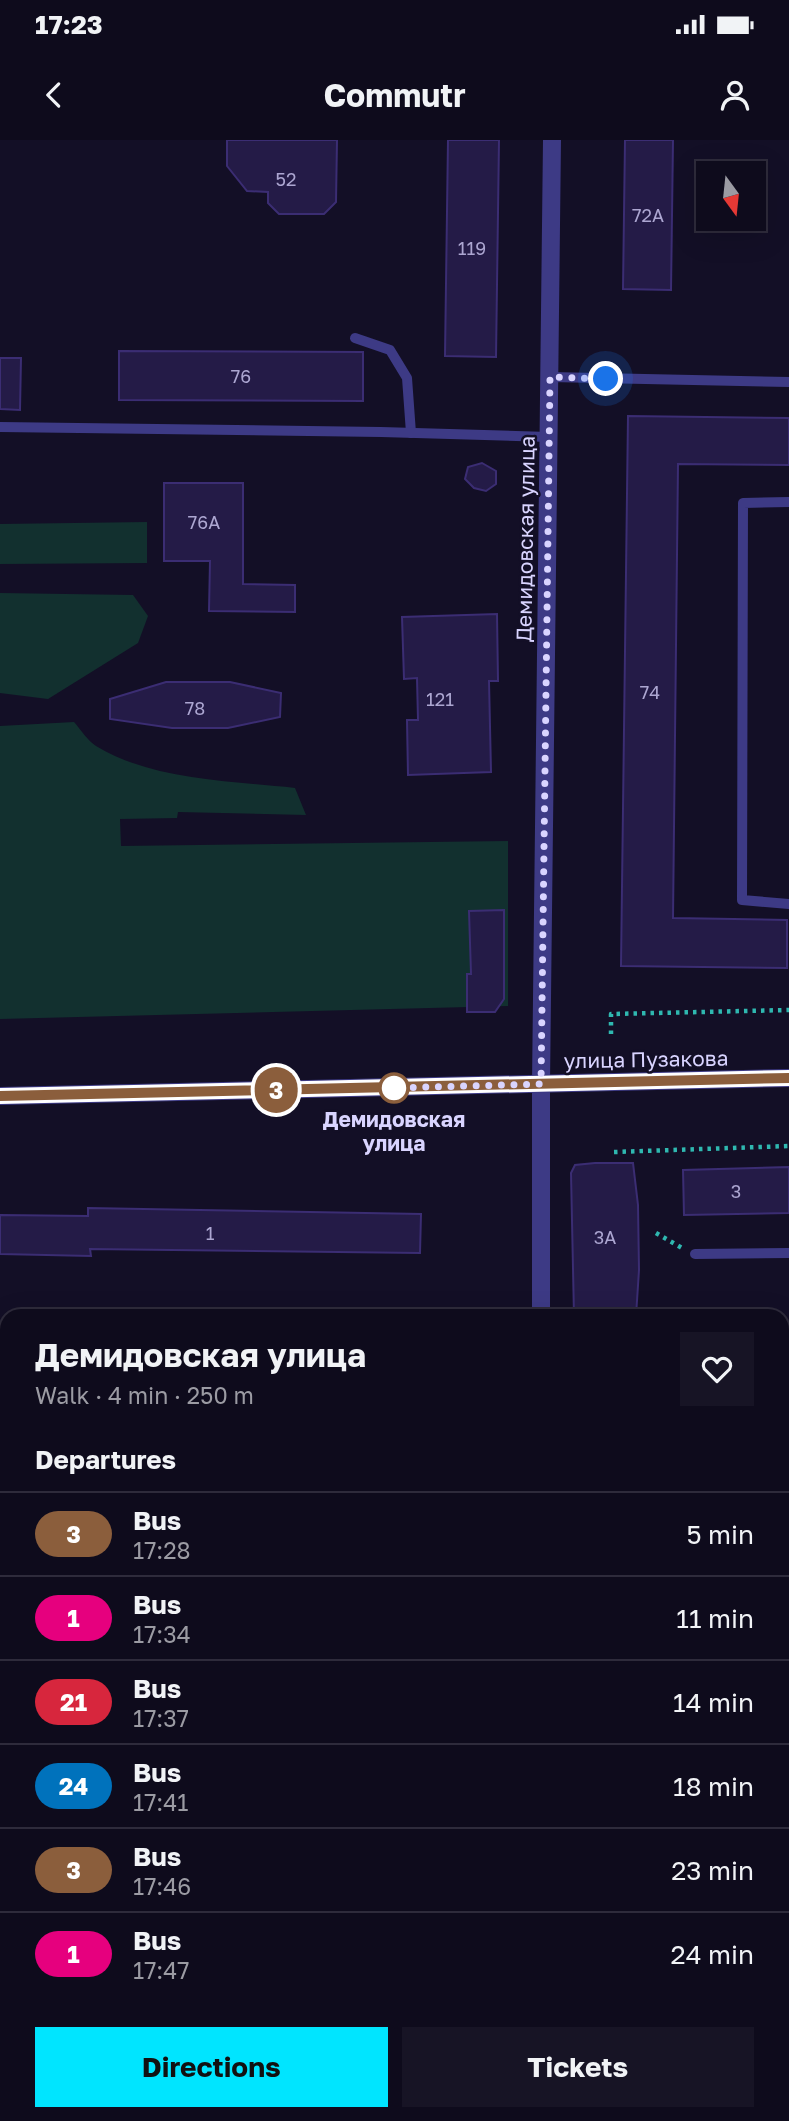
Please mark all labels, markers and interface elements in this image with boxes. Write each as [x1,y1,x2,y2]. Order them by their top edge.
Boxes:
text: 17:23 [35,9,103,40]
icon: back [35,76,73,114]
text: Commutr [323,76,466,114]
icon: person [716,76,754,114]
north arrow [696,161,766,231]
map controls [696,161,766,231]
house number: 52 [276,168,296,190]
house number: 72А [632,204,664,226]
house number: 119 [458,237,486,259]
your location [588,361,623,396]
house number: 76 [231,365,251,387]
street label: Демидовская улица [510,436,540,642]
house number: 76А [188,511,220,533]
house number: 74 [640,681,660,703]
house number: 121 [426,688,454,710]
house number: 78 [185,697,205,719]
street label: улица Пузакова [563,1045,729,1073]
line badge: 3 [253,1067,299,1113]
marker: Демидовская улица [379,1073,409,1103]
text: 3 [269,1075,283,1104]
place label: Демидовская улица [323,1106,465,1156]
house number: 3 [731,1180,741,1202]
house number: 1 [206,1222,215,1244]
house number: 3А [594,1226,616,1248]
button: heart [680,1332,754,1406]
text: Демидовская улица [35,1335,366,1374]
text: Walk · 4 min · 250 m [35,1381,254,1409]
text: Departures [35,1444,176,1475]
text: Bus [133,1505,181,1536]
text: 3 [66,1519,81,1548]
text: 5 min [686,1519,754,1550]
text: 17:28 [133,1536,191,1564]
text: Bus [133,1589,181,1620]
text: 1 [67,1603,80,1632]
text: 11 min [676,1603,754,1634]
text: 17:34 [133,1620,191,1648]
text: Bus [133,1673,181,1704]
text: 21 [60,1687,87,1716]
text: 14 min [673,1687,754,1718]
text: 17:37 [133,1704,189,1732]
text: Bus [133,1757,181,1788]
text: 24 [59,1771,88,1800]
text: 18 min [673,1771,754,1802]
text: 17:41 [133,1788,188,1816]
text: Bus [133,1841,181,1872]
text: 3 [66,1855,81,1884]
text: 23 min [671,1855,754,1886]
text: 17:46 [133,1872,191,1900]
text: Bus [133,1925,181,1956]
text: 1 [67,1939,80,1968]
text: 24 min [671,1939,754,1970]
text: 17:47 [133,1956,189,1984]
button: Directions [35,2027,388,2107]
button: Tickets [402,2027,754,2107]

